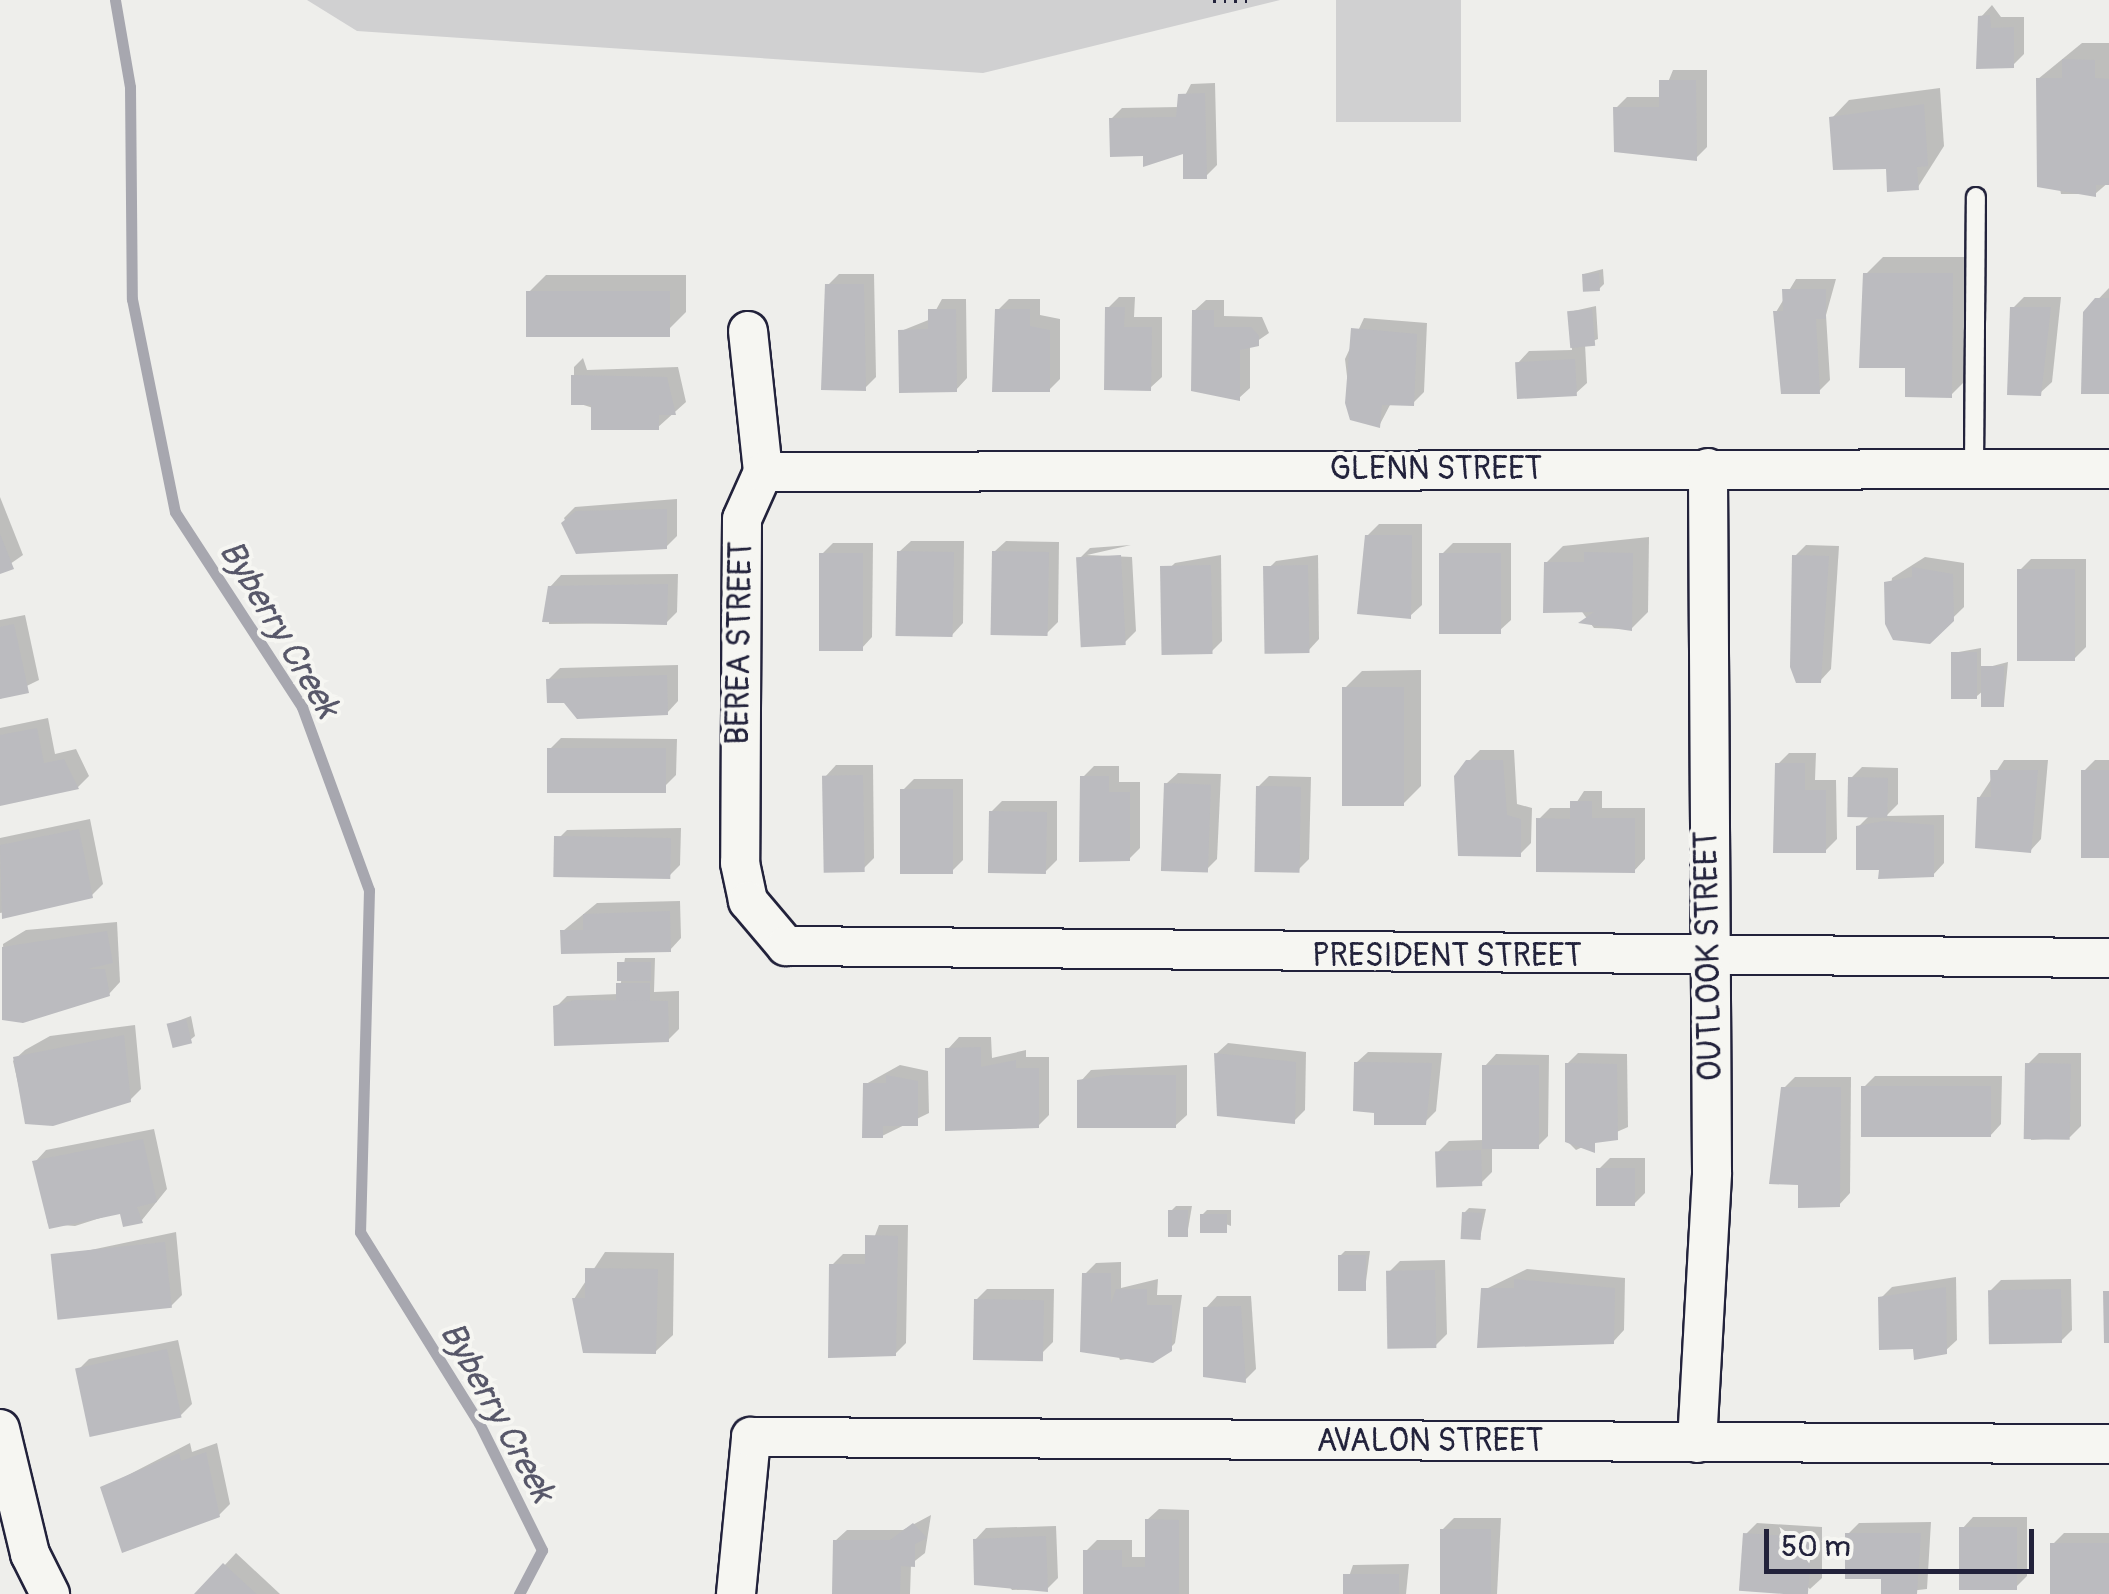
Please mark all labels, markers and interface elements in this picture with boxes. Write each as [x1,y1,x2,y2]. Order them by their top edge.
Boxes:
street label: GLENN STREET [1330,450,1542,488]
water label: Byberry Creek [210,533,348,725]
street label: BEREA STREET [719,541,761,745]
street label: OUTLOOK STREET [1688,831,1730,1081]
street label: PRESIDENT STREET [1312,937,1582,975]
water label: Byberry Creek [430,1315,564,1509]
street label: AVALON STREET [1316,1422,1544,1460]
scale bar [1769,1509,2039,1571]
text: 50 m [1781,1528,1851,1565]

